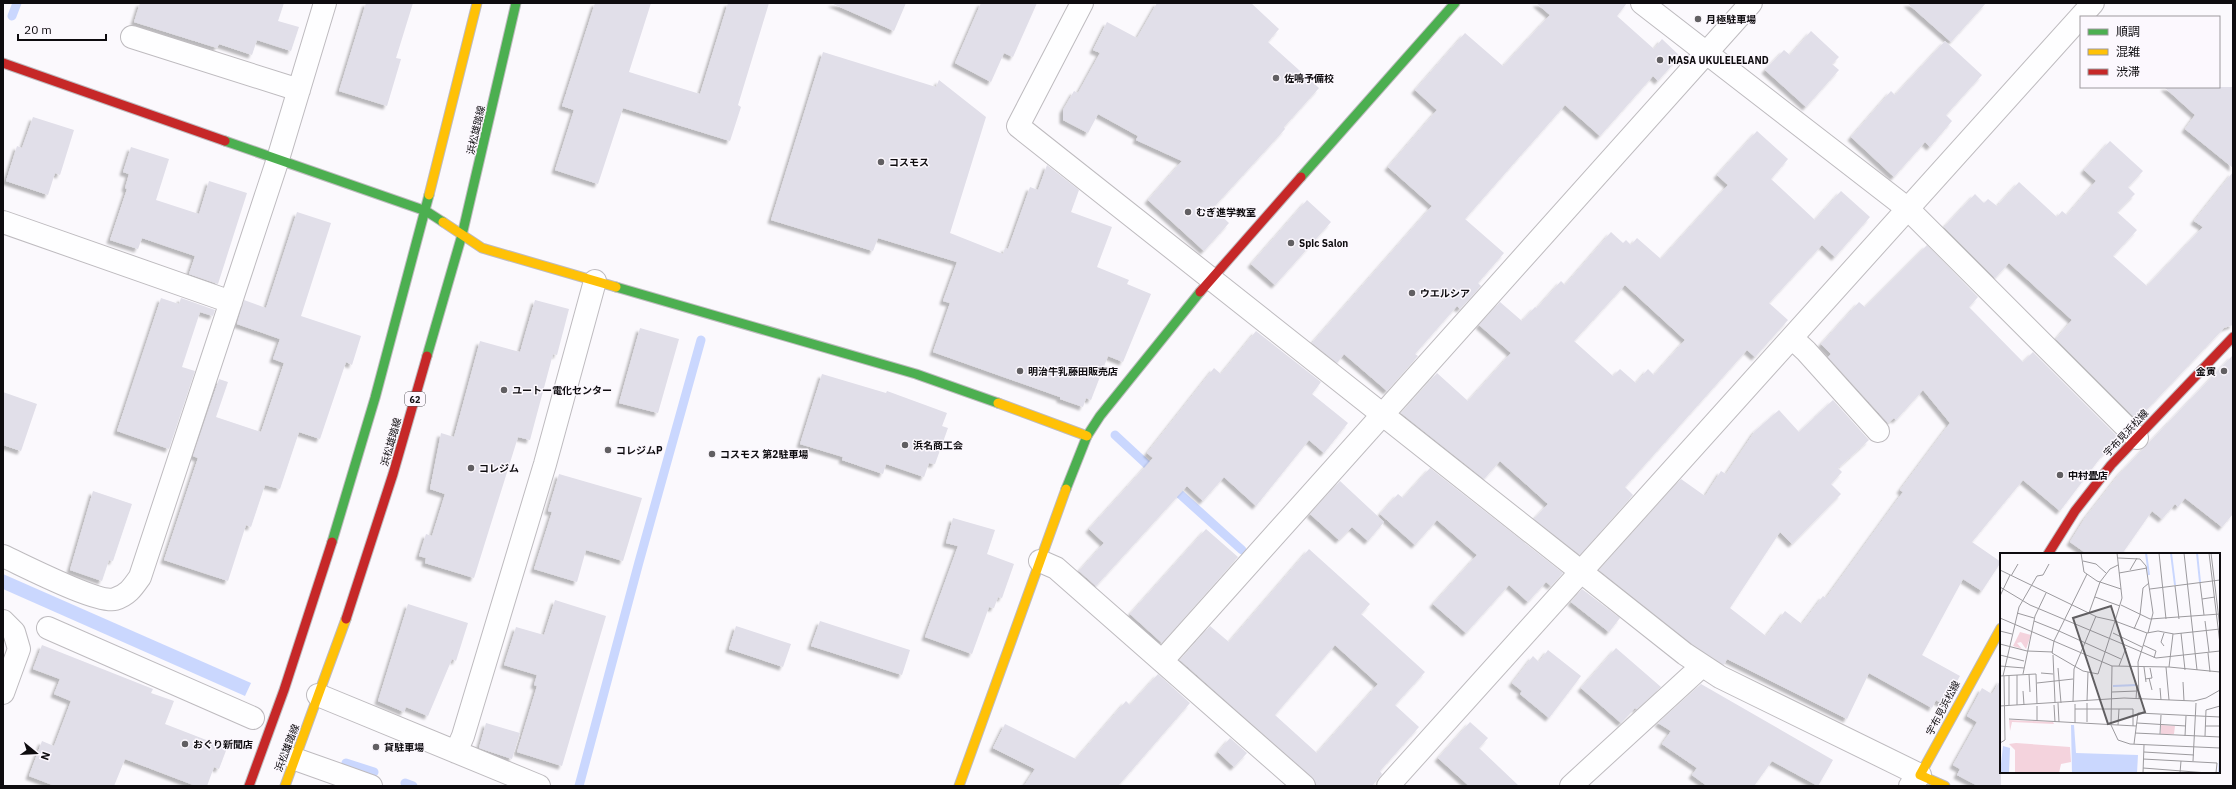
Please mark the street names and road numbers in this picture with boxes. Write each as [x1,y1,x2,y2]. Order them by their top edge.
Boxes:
street label: 浜松雄踏線 [464,104,488,156]
road number: 62 [405,392,425,406]
street label: 宇布見浜松線 [2101,407,2151,459]
street label: 浜松雄踏線 [378,416,404,468]
street label: 宇布見浜松線 [1923,678,1963,738]
street label: 浜松雄踏線 [272,722,302,774]

